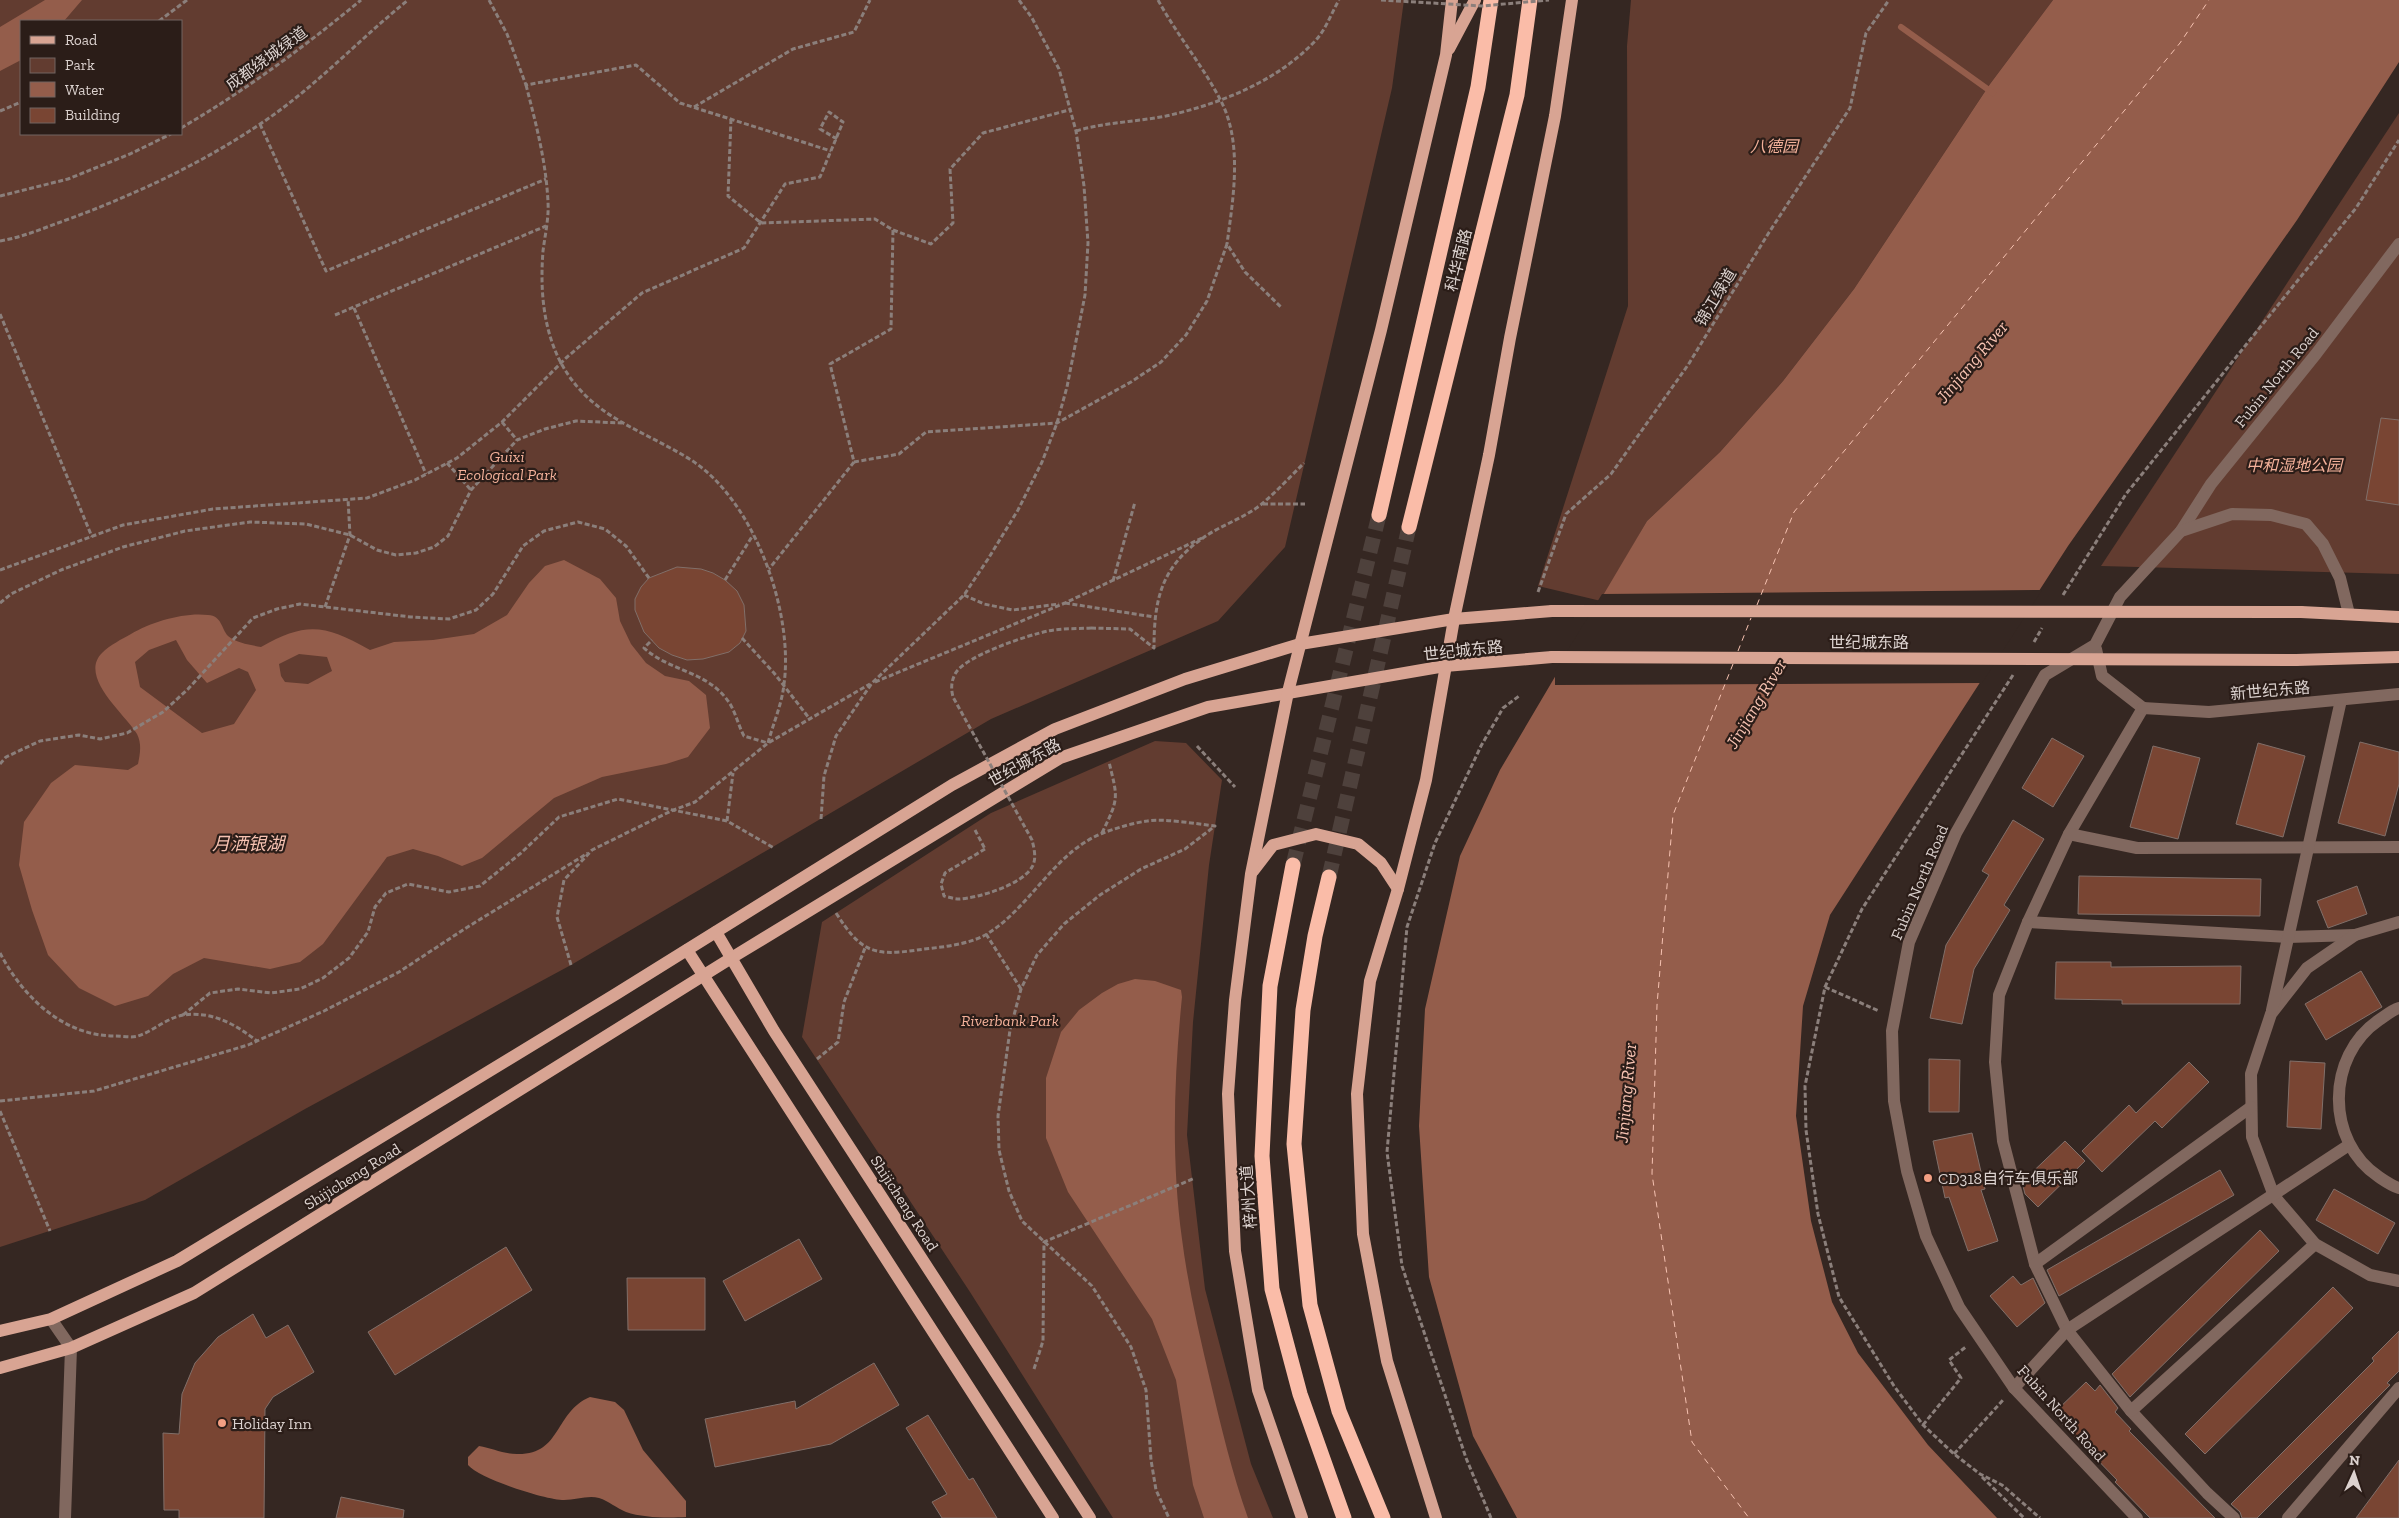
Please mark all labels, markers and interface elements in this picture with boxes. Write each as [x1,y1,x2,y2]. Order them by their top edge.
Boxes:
legend [20,20,182,135]
street label: 成都绕城绿道 [222,23,311,94]
text: Road [65,31,98,49]
text: Park [65,56,95,74]
text: Water [65,81,105,99]
text: Building [65,106,120,124]
park label: 八德园 [1750,137,1800,156]
street label: 科华南路 [1442,227,1475,293]
street label: 锦江绿道 [1691,265,1740,330]
water label: Jinjiang River [1931,316,2013,408]
street label: Fubin North Road [2230,323,2323,431]
park label: Guixi Ecological Park [457,447,557,484]
park label: 中和湿地公园 [2246,456,2344,475]
street label: 世纪城东路 [1829,633,1909,652]
street label: 世纪城东路 [1422,637,1504,664]
water label: Jinjiang River [1720,655,1792,753]
street label: 新世纪东路 [2229,678,2311,703]
street label: 世纪城东路 [985,735,1064,790]
street label: Fubin North Road [1887,822,1952,942]
water label: 月洒银湖 [212,833,287,855]
park label: Riverbank Park [961,1011,1059,1030]
water label: Jinjiang River [1611,1041,1641,1145]
street label: Shijicheng Road [300,1139,404,1214]
street label: Shijicheng Road [867,1152,943,1255]
street label: 梓州大道 [1237,1164,1260,1230]
place label: CD318自行车俱乐部 [1938,1169,2078,1188]
marker: CD318自行车俱乐部 [1922,1172,1934,1184]
street label: Fubin North Road [2013,1361,2110,1466]
place label: Holiday Inn [232,1414,313,1433]
marker: Holiday Inn [216,1417,228,1429]
north arrow [2329,1448,2379,1498]
text: N [2349,1452,2361,1469]

